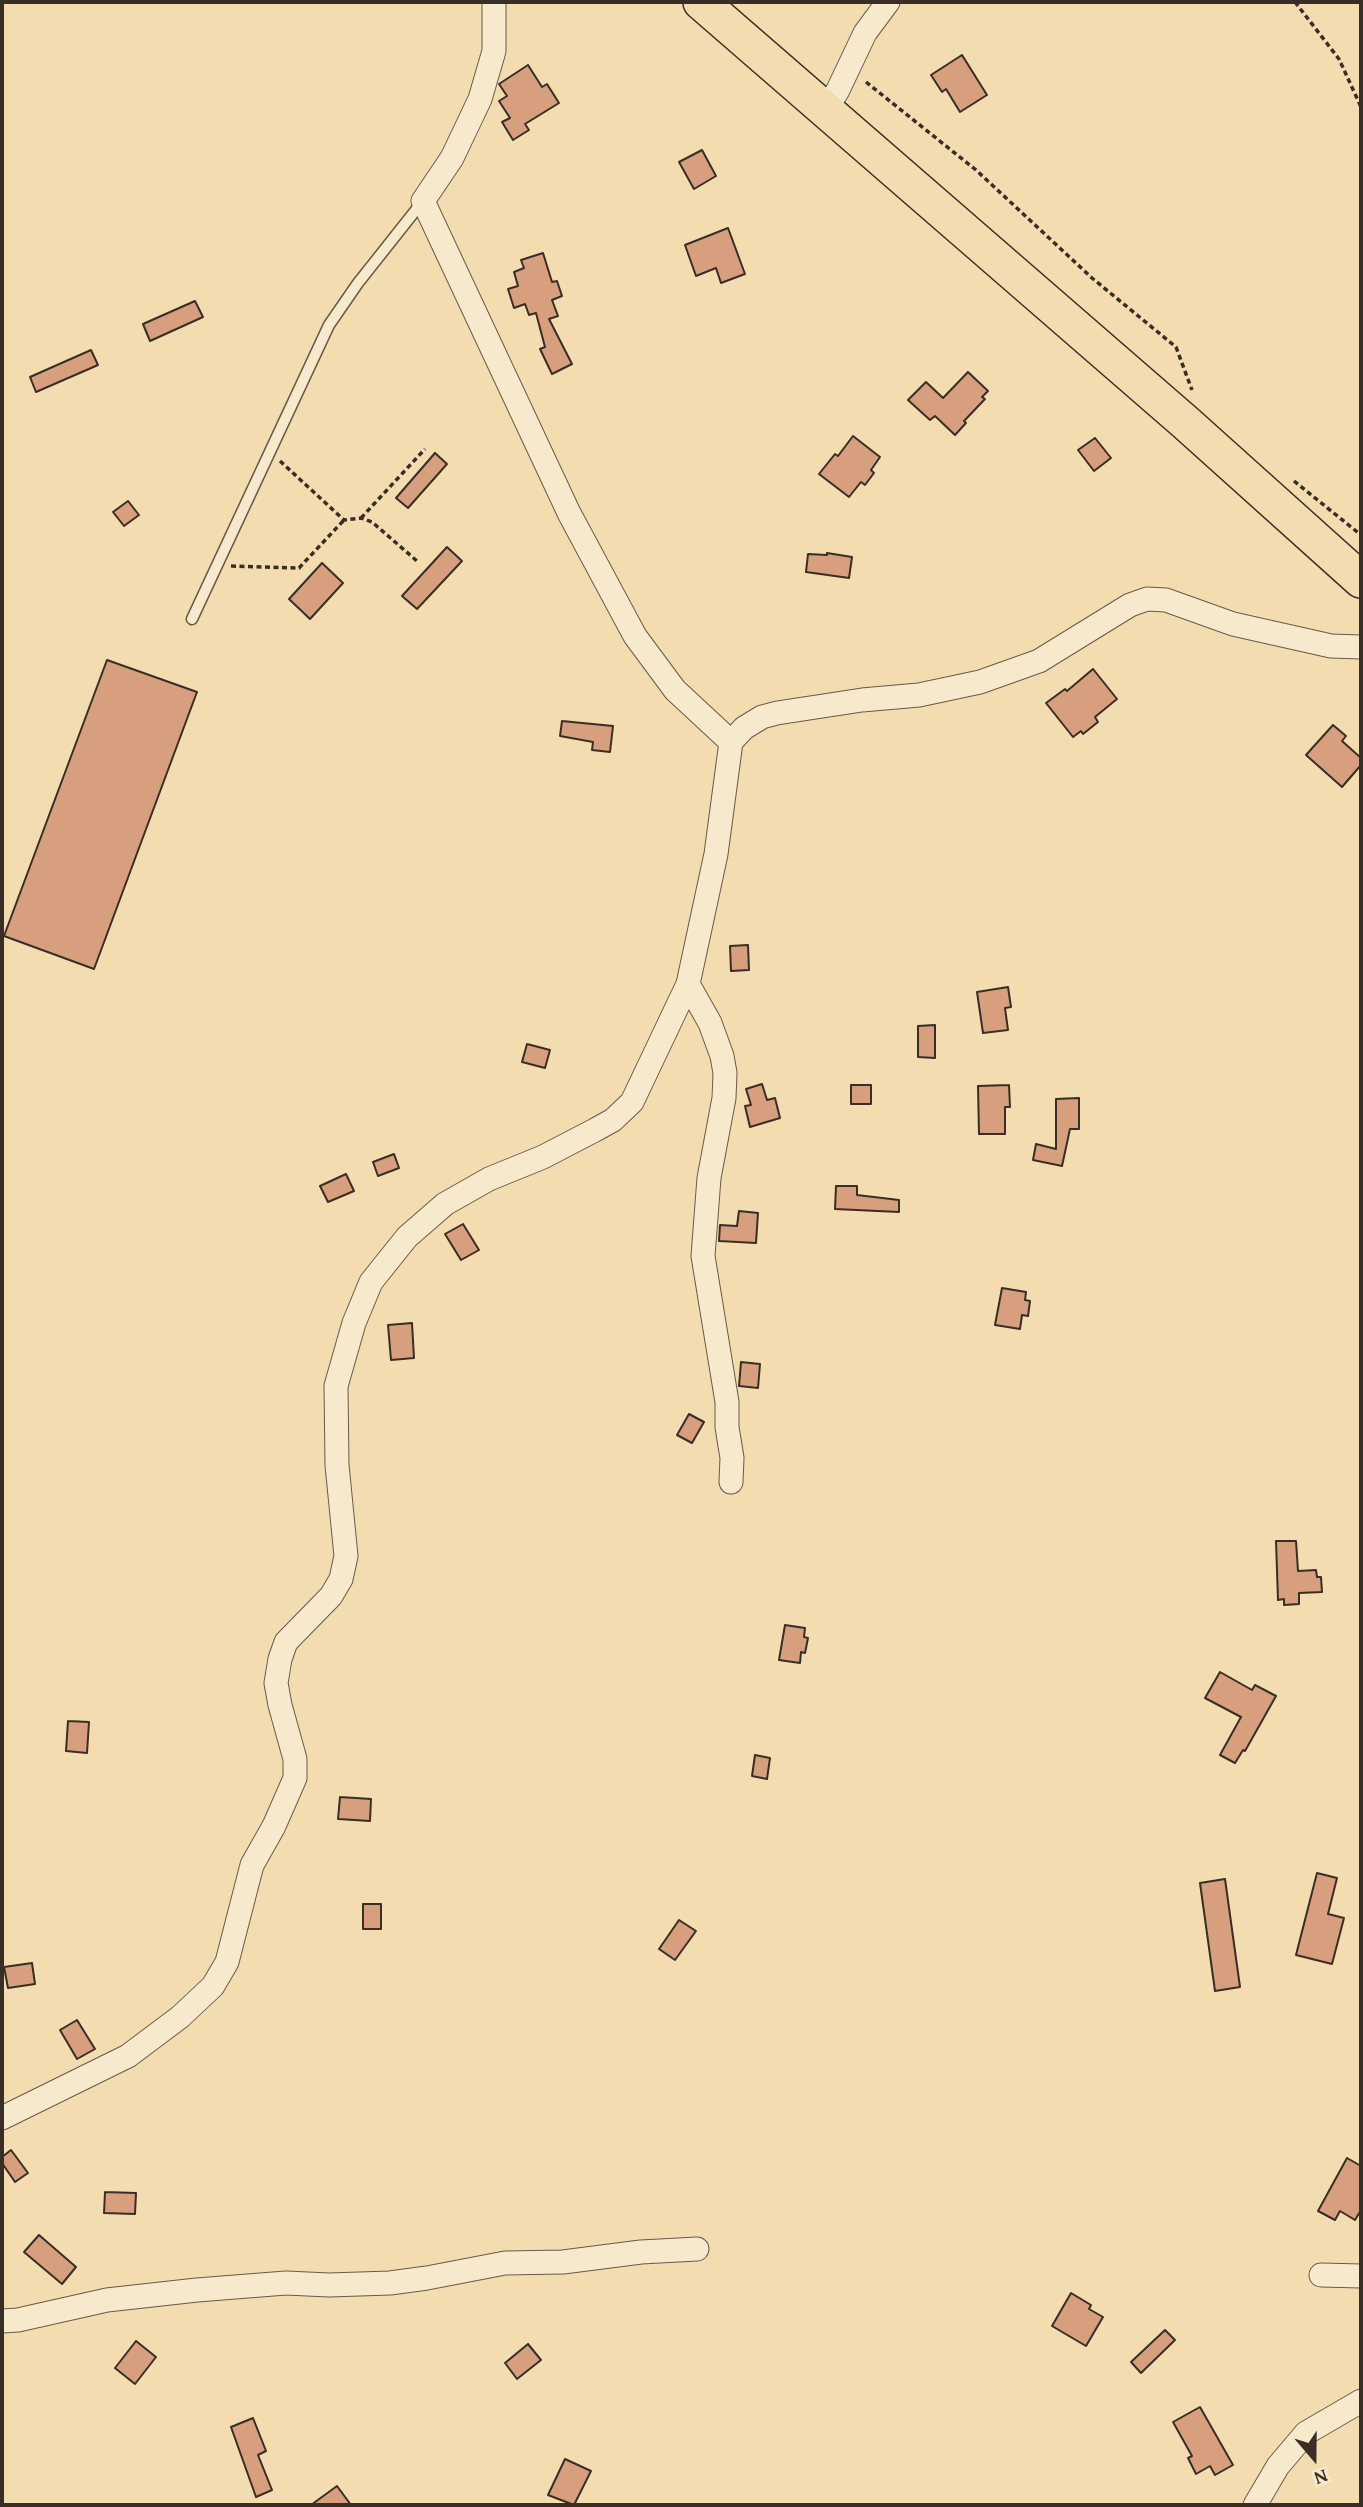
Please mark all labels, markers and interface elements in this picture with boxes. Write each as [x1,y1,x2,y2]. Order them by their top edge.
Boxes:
north arrow [1279,2423,1349,2493]
text: N [1310,2462,1332,2493]

